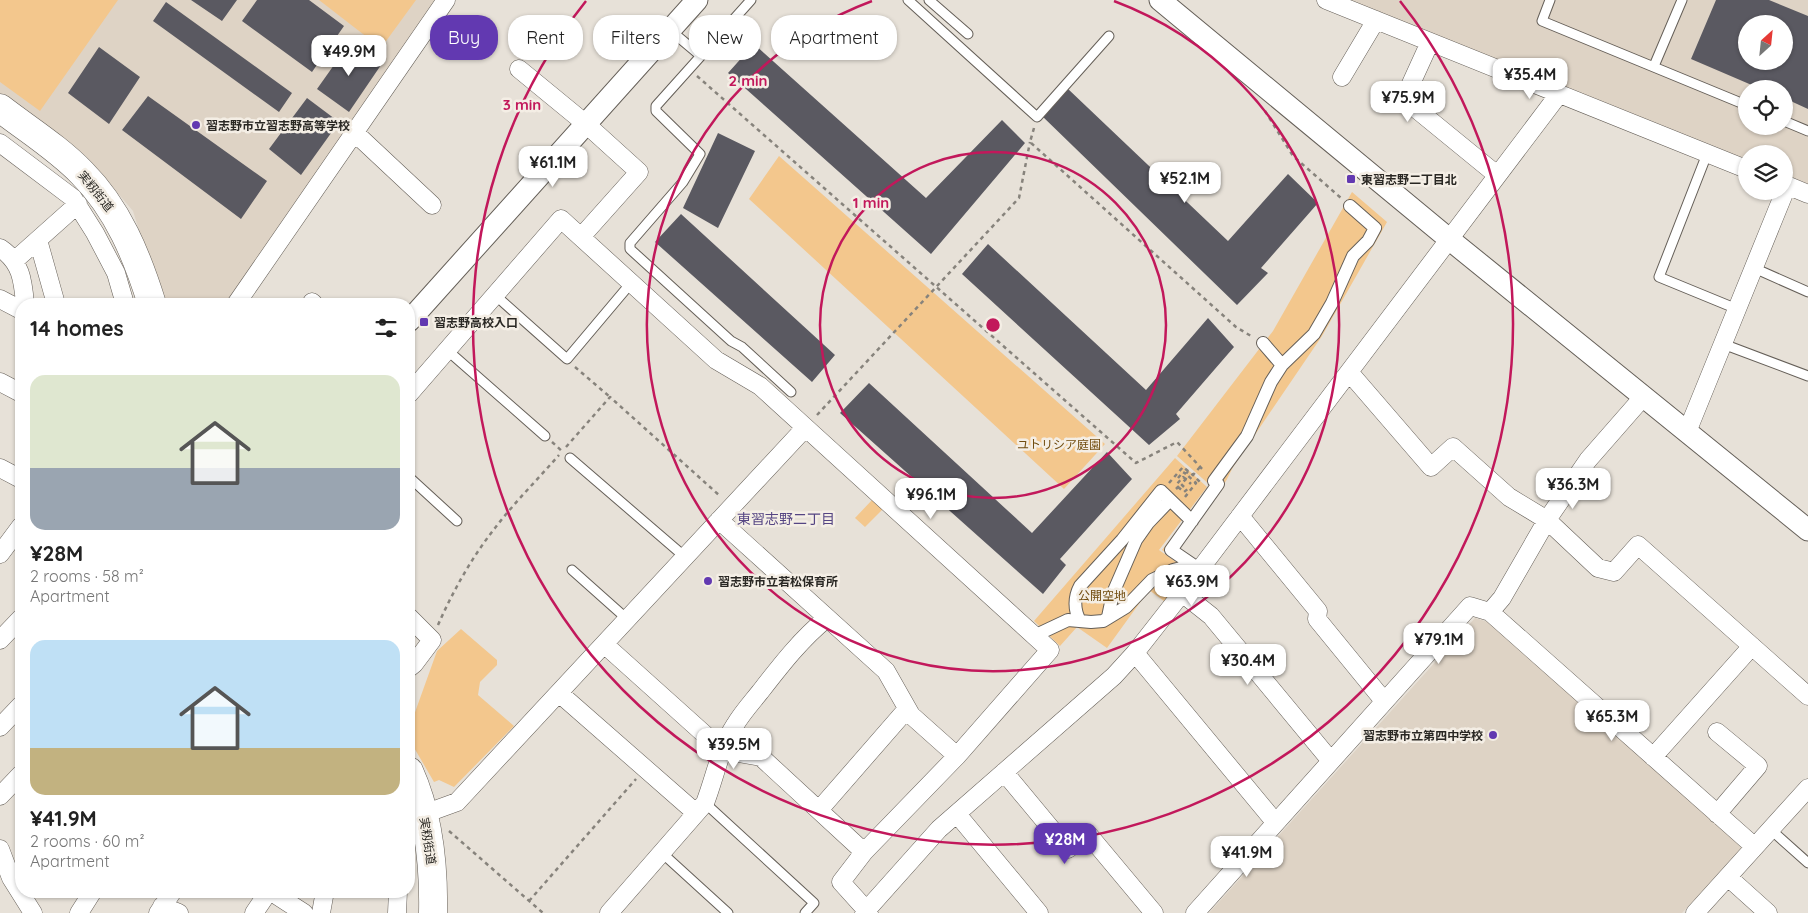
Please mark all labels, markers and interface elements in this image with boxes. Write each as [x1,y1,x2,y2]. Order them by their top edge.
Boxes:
chip: Buy [430,15,498,60]
chip: Rent [508,15,583,60]
chip: Filters [593,15,679,60]
chip: New [689,15,761,60]
chip: Apartment [771,15,897,60]
north arrow [1738,15,1792,70]
map controls [1738,15,1793,200]
pin: ¥49.9M [308,34,390,77]
text: ¥49.9M [322,41,376,61]
pin: ¥35.4M [1489,58,1571,100]
text: ¥35.4M [1504,64,1556,84]
text: 2 min [728,71,768,90]
pin: ¥75.9M [1367,80,1449,123]
button: locate [1738,80,1793,135]
text: ¥75.9M [1381,87,1435,107]
text: 3 min [503,95,541,114]
place label: 習志野市立習志野高等学校 [206,118,350,133]
marker: 習志野市立習志野高等学校 [190,119,202,131]
button: layers [1738,145,1793,200]
pin: ¥61.1M [512,146,594,188]
text: ¥61.1M [530,152,576,172]
pin: ¥52.1M [1144,162,1226,204]
street label: 実籾街道 [75,168,117,214]
text: ¥52.1M [1160,168,1210,188]
place label: 東習志野二丁目北 [1361,172,1457,187]
marker: 東習志野二丁目北 [1345,173,1357,185]
text: 1 min [853,193,889,212]
icon: filters [372,314,400,342]
text: 14 homes [30,315,124,341]
place label: 習志野高校入口 [434,315,518,330]
marker: 習志野高校入口 [418,316,430,328]
centre of rings [984,316,1002,334]
icon: home [170,408,260,498]
park label: ユトリシア庭園 [1017,437,1101,452]
pin: ¥36.3M [1532,468,1614,510]
text: ¥36.3M [1547,474,1599,494]
pin: ¥96.1M [890,478,972,520]
text: ¥96.1M [906,484,956,504]
district label: 東習志野二丁目 [737,510,835,528]
text: ¥28M [30,540,83,566]
pin: ¥63.9M [1151,564,1233,607]
text: 2 rooms · 58 m² [30,566,144,586]
text: ¥63.9M [1165,571,1219,591]
place label: 習志野市立若松保育所 [718,574,838,589]
marker: 習志野市立若松保育所 [702,575,714,587]
text: Apartment [30,586,110,606]
park label: 公開空地 [1078,588,1126,603]
pin: ¥79.1M [1398,622,1480,665]
text: ¥79.1M [1414,629,1464,649]
pin: ¥30.4M [1207,644,1289,686]
text: ¥30.4M [1221,650,1275,670]
icon: home [170,673,260,763]
pin: ¥65.3M [1571,700,1653,742]
text: ¥65.3M [1586,706,1638,726]
pin: ¥39.5M [693,728,775,770]
place label: 習志野市立第四中学校 [1363,728,1483,743]
marker: 習志野市立第四中学校 [1487,729,1499,741]
text: ¥39.5M [708,734,760,754]
text: ¥41.9M [30,805,97,831]
street label: 実籾街道 [417,816,439,866]
pin: ¥28M [1035,822,1095,865]
text: ¥28M [1045,829,1085,849]
text: 2 rooms · 60 m² [30,831,144,851]
pin: ¥41.9M [1206,836,1288,878]
text: ¥41.9M [1222,842,1272,862]
text: Apartment [30,851,110,871]

